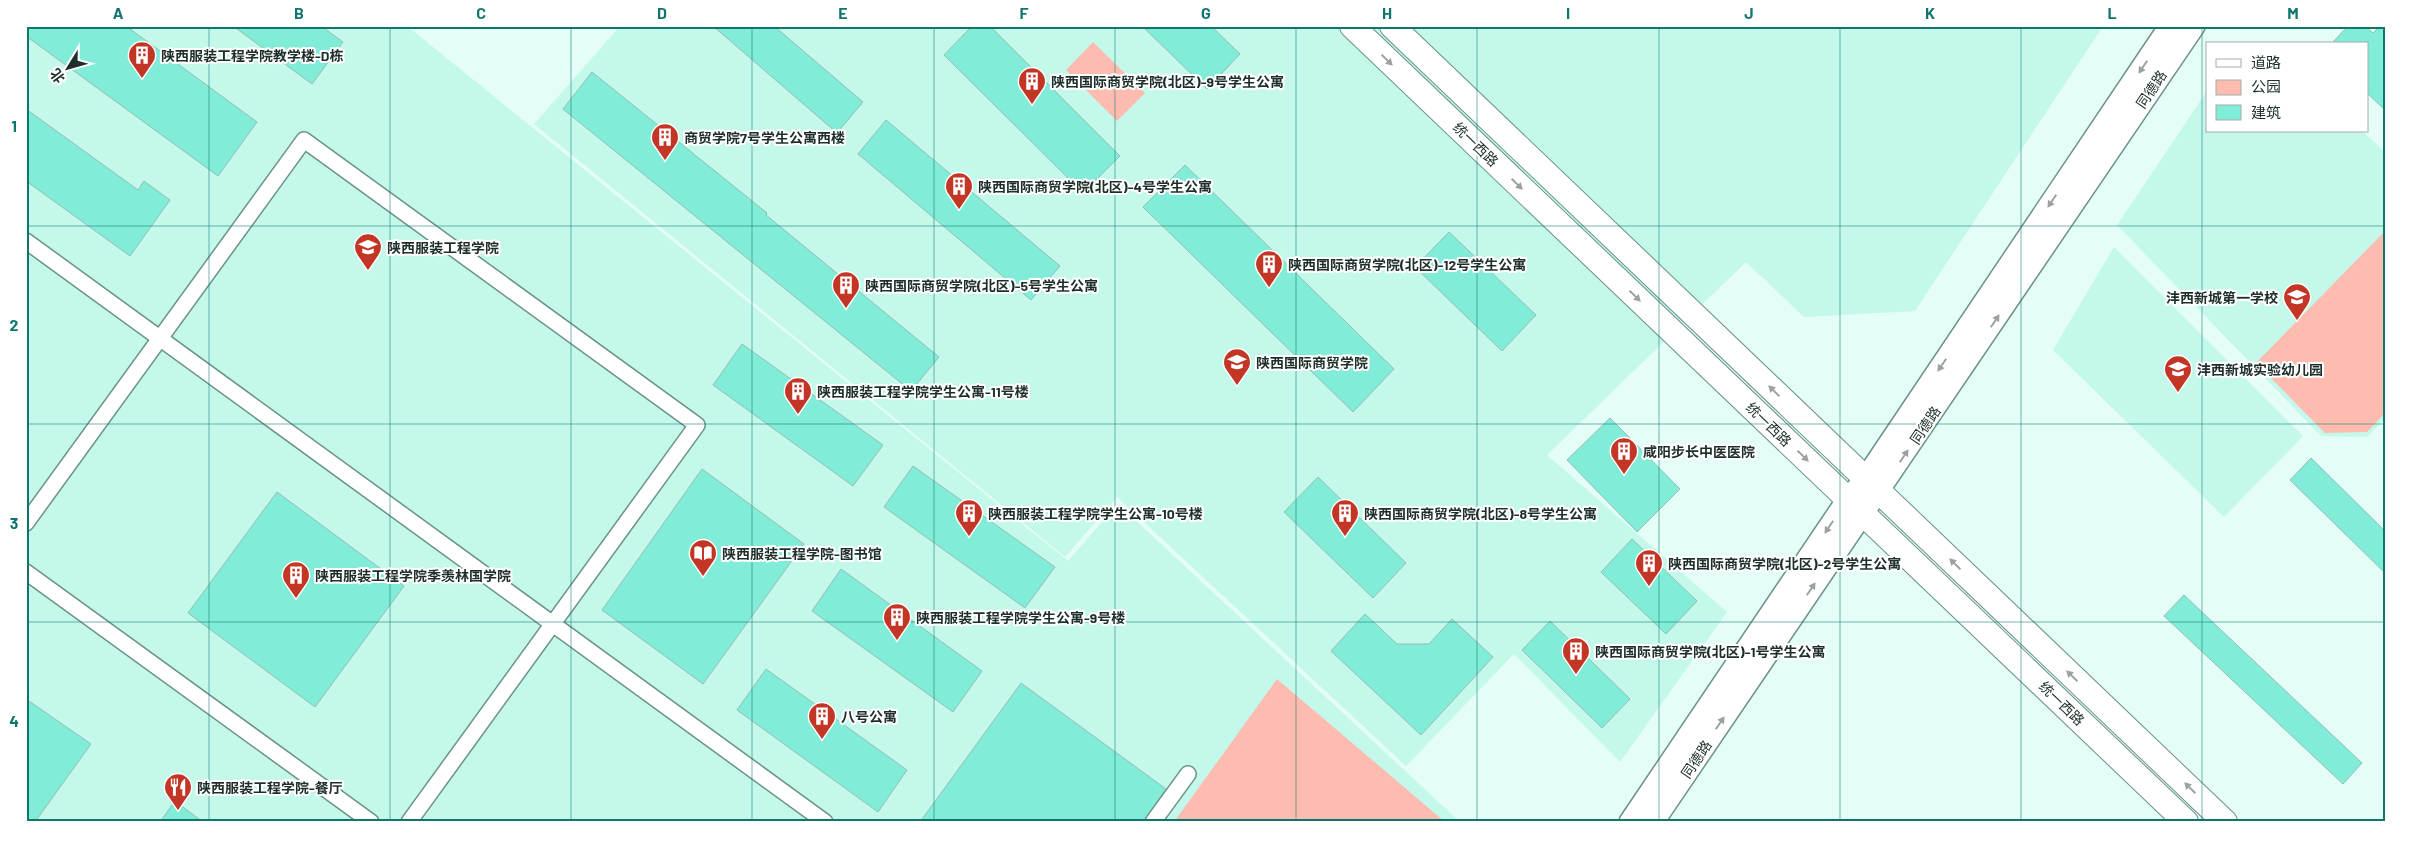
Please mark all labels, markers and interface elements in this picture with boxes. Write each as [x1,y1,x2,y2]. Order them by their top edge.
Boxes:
text: A [113,3,124,22]
text: B [294,3,304,22]
text: C [476,3,486,22]
text: D [657,3,667,22]
text: E [838,3,848,22]
text: F [1020,3,1029,22]
text: G [1201,3,1211,22]
text: H [1382,3,1392,22]
text: I [1566,3,1570,22]
text: J [1744,3,1754,22]
text: K [1925,3,1935,22]
text: L [2107,3,2117,22]
text: M [2287,3,2299,22]
building icon: 陕西服装工程学院教学楼-D栋 [127,40,157,79]
north arrow [42,42,92,92]
legend [2206,42,2368,132]
place label: 陕西服装工程学院教学楼-D栋 [161,47,343,64]
text: 道路 [2251,53,2281,71]
one-way arrow [1381,54,1393,66]
one-way arrow [2138,60,2148,73]
text: 北 [46,65,68,87]
building icon: 陕西国际商贸学院(北区)-9号学生公寓 [1017,66,1047,105]
street label: 同德路 [2132,67,2170,111]
place label: 陕西国际商贸学院(北区)-9号学生公寓 [1051,73,1284,90]
text: 公园 [2251,77,2281,95]
text: 建筑 [2251,103,2281,121]
text: 1 [11,116,17,135]
street label: 统一西路 [1450,118,1502,170]
building icon: 商贸学院7号学生公寓西楼 [650,122,680,161]
place label: 商贸学院7号学生公寓西楼 [684,129,845,146]
building icon: 陕西国际商贸学院(北区)-4号学生公寓 [944,171,974,210]
place label: 陕西国际商贸学院(北区)-4号学生公寓 [978,178,1212,195]
one-way arrow [1511,178,1523,190]
one-way arrow [2047,195,2057,208]
school or university icon: 陕西服装工程学院 [353,232,383,271]
place label: 陕西服装工程学院 [387,239,499,256]
building icon: 陕西国际商贸学院(北区)-12号学生公寓 [1254,249,1284,288]
place label: 陕西国际商贸学院(北区)-12号学生公寓 [1288,256,1526,273]
building icon: 陕西国际商贸学院(北区)-5号学生公寓 [831,270,861,309]
place label: 陕西国际商贸学院(北区)-5号学生公寓 [865,277,1098,294]
school or university icon: 沣西新城第一学校 [2282,282,2312,321]
place label: 沣西新城第一学校 [2166,289,2278,306]
one-way arrow [1629,290,1641,302]
one-way arrow [1990,314,2000,328]
text: 2 [10,315,19,334]
school or university icon: 陕西国际商贸学院 [1222,347,1252,386]
place label: 陕西国际商贸学院 [1256,354,1368,371]
school or university icon: 沣西新城实验幼儿园 [2163,354,2193,393]
one-way arrow [1937,359,1947,372]
place label: 沣西新城实验幼儿园 [2197,361,2323,378]
building icon: 陕西服装工程学院学生公寓-11号楼 [783,376,813,415]
place label: 陕西服装工程学院学生公寓-11号楼 [817,383,1029,400]
one-way arrow [1768,385,1780,397]
street label: 统一西路 [1743,398,1795,450]
street label: 同德路 [1906,403,1944,447]
building icon: 咸阳步长中医医院 [1609,436,1639,475]
place label: 咸阳步长中医医院 [1643,443,1755,460]
one-way arrow [1899,449,1909,462]
one-way arrow [1797,450,1809,462]
building icon: 陕西服装工程学院学生公寓-10号楼 [954,498,984,537]
building icon: 陕西国际商贸学院(北区)-8号学生公寓 [1330,498,1360,537]
place label: 陕西服装工程学院学生公寓-10号楼 [988,505,1203,522]
place label: 陕西国际商贸学院(北区)-8号学生公寓 [1364,505,1597,522]
text: 3 [10,513,18,532]
one-way arrow [1824,520,1834,534]
library icon: 陕西服装工程学院-图书馆 [688,538,718,577]
place label: 陕西服装工程学院-图书馆 [722,545,882,562]
building icon: 陕西国际商贸学院(北区)-2号学生公寓 [1634,548,1664,587]
place label: 陕西国际商贸学院(北区)-2号学生公寓 [1668,555,1901,572]
one-way arrow [1949,558,1961,570]
building icon: 陕西服装工程学院季羡林国学院 [281,560,311,599]
place label: 陕西服装工程学院季羡林国学院 [315,567,511,584]
one-way arrow [1806,582,1815,595]
building icon: 陕西服装工程学院学生公寓-9号楼 [882,602,912,641]
place label: 陕西服装工程学院学生公寓-9号楼 [916,609,1125,626]
building icon: 陕西国际商贸学院(北区)-1号学生公寓 [1561,636,1591,675]
place label: 陕西国际商贸学院(北区)-1号学生公寓 [1595,643,1825,660]
one-way arrow [2067,670,2079,682]
street label: 统一西路 [2036,677,2088,729]
building icon: 八号公寓 [807,701,837,740]
place label: 八号公寓 [841,708,897,725]
text: 4 [9,711,19,730]
one-way arrow [1715,717,1725,730]
street label: 同德路 [1677,737,1715,781]
restaurant icon: 陕西服装工程学院-餐厅 [163,772,193,811]
place label: 陕西服装工程学院-餐厅 [197,779,343,796]
one-way arrow [2184,782,2196,794]

